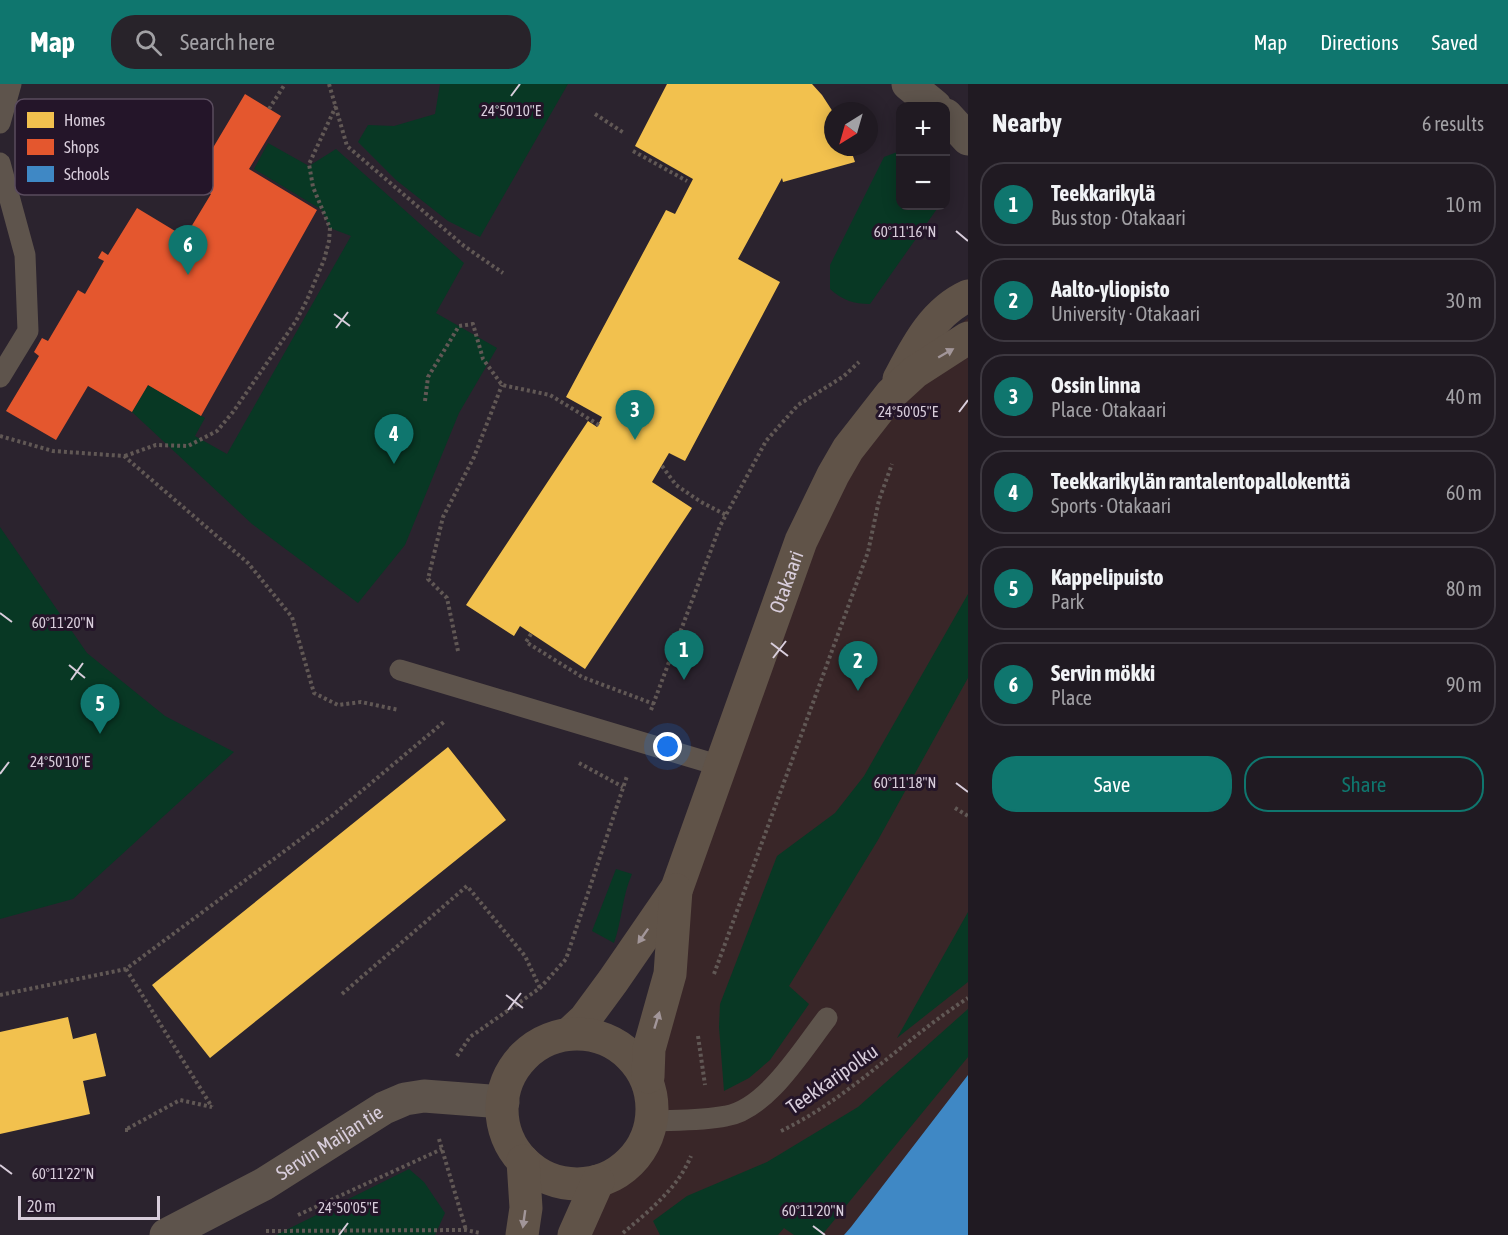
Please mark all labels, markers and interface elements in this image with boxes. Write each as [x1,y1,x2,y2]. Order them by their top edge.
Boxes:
search box [111,15,531,69]
text: Map [30,26,75,58]
icon: search [132,26,165,59]
text: Search here [180,29,275,55]
text: Map [1253,30,1287,54]
text: Directions [1320,30,1399,54]
text: Saved [1432,30,1478,54]
legend [15,99,213,195]
text: 24°50'10"E [481,102,542,119]
north arrow [824,102,878,156]
map controls [896,102,950,210]
button: + [896,102,950,156]
text: Nearby [992,108,1062,138]
text: Homes [64,111,106,129]
text: 6 results [1422,112,1484,135]
text: Shops [64,138,100,157]
button: − [896,156,950,210]
text: Schools [64,165,110,183]
text: Teekkarikylä [1051,180,1155,206]
text: 1 [1009,193,1018,216]
text: 10 m [1446,193,1482,216]
text: Bus stop · Otakaari [1051,206,1186,229]
text: 60°11'16"N [874,223,936,240]
pin: 6 [168,226,207,275]
text: Aalto-yliopisto [1051,276,1170,302]
text: 2 [1009,289,1018,312]
text: 30 m [1446,289,1482,312]
text: University · Otakaari [1051,302,1200,325]
one-way arrow [938,347,954,358]
text: Ossin linna [1051,372,1141,398]
text: 3 [1009,385,1018,408]
text: 40 m [1446,385,1482,408]
pin: 3 [616,390,654,440]
text: Place · Otakaari [1051,398,1166,421]
text: 24°50'05"E [878,403,939,420]
pin: 4 [374,414,414,464]
text: Teekkarikylän rantalentopallokenttä [1051,468,1350,494]
text: 4 [1009,481,1018,504]
text: 60 m [1446,481,1482,504]
text: Sports · Otakaari [1051,494,1171,517]
street label: Otakaari [764,547,808,616]
text: Kappelipuisto [1051,564,1164,590]
text: 5 [1009,577,1018,600]
text: 80 m [1446,577,1482,600]
text: Park [1051,590,1084,613]
text: 60°11'20"N [32,614,94,631]
pin: 1 [664,630,704,680]
pin: 2 [838,642,878,691]
text: Servin mökki [1051,660,1155,686]
text: 6 [1009,673,1018,696]
text: 90 m [1446,673,1482,696]
pin: 5 [80,684,120,734]
text: Place [1051,686,1092,709]
your location [653,732,682,761]
text: 24°50'10"E [30,753,91,770]
button: Save [992,756,1232,812]
button: Share [1244,756,1484,812]
text: 60°11'18"N [874,774,936,791]
one-way arrow [637,928,649,944]
one-way arrow [653,1011,662,1029]
street label: Teekkaripolku [782,1039,882,1118]
street label: Servin Maijan tie [272,1100,387,1184]
text: 60°11'22"N [32,1165,94,1182]
scale bar [18,1193,160,1220]
text: 20 m [27,1197,56,1215]
text: 24°50'05"E [318,1199,379,1216]
text: 60°11'20"N [782,1202,844,1219]
one-way arrow [519,1209,528,1228]

